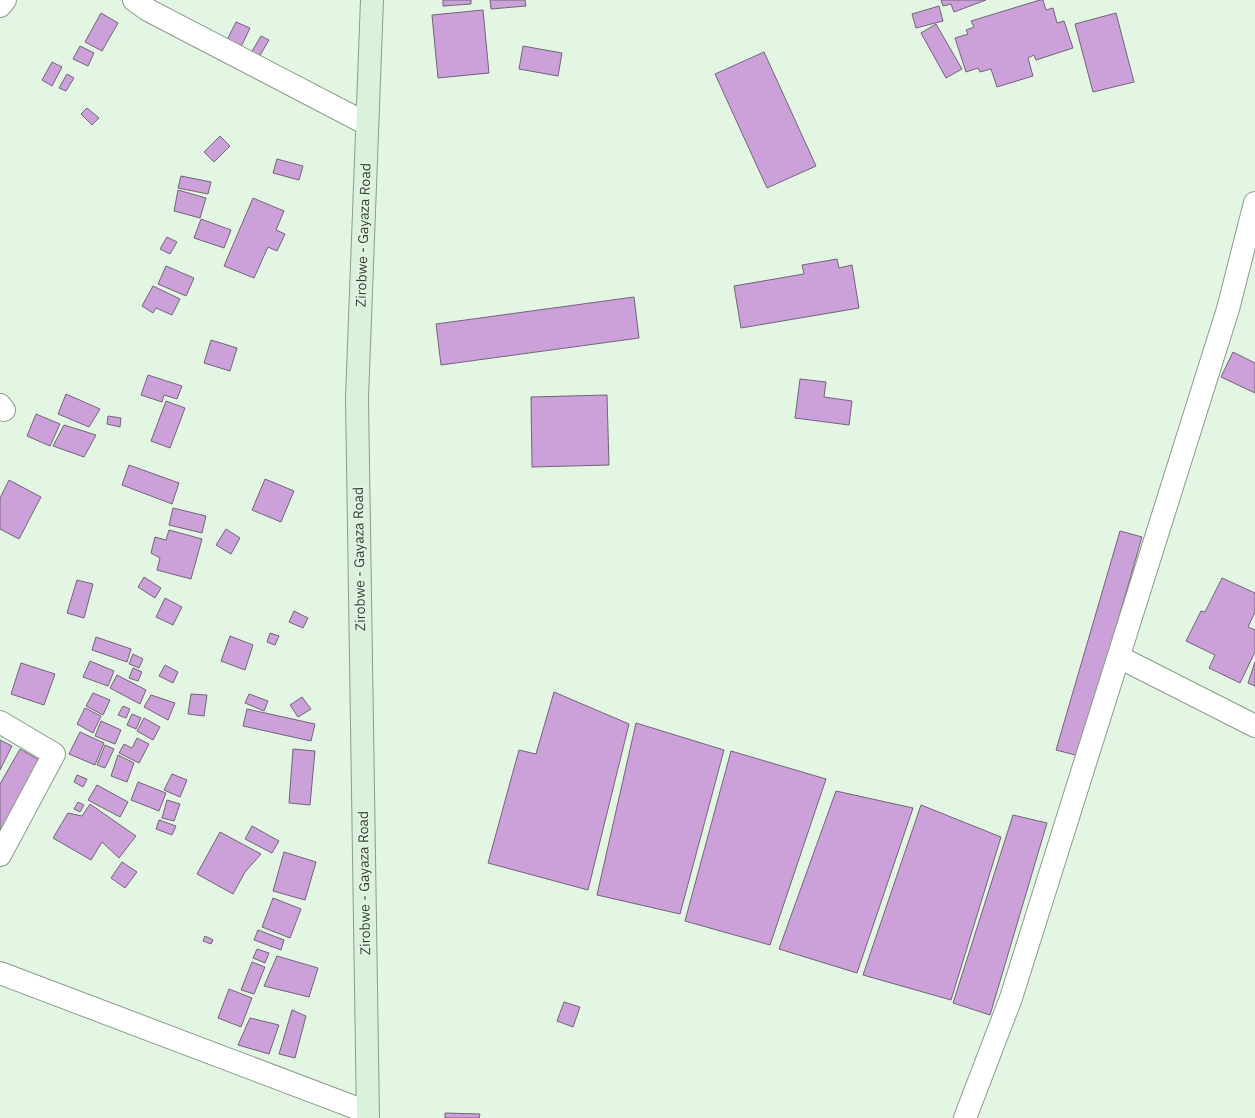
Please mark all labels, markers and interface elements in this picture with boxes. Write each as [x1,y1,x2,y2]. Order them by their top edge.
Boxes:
street label: Zirobwe - Gayaza Road [351,163,375,307]
street label: Zirobwe - Gayaza Road [349,487,369,631]
street label: Zirobwe - Gayaza Road [354,811,374,955]

